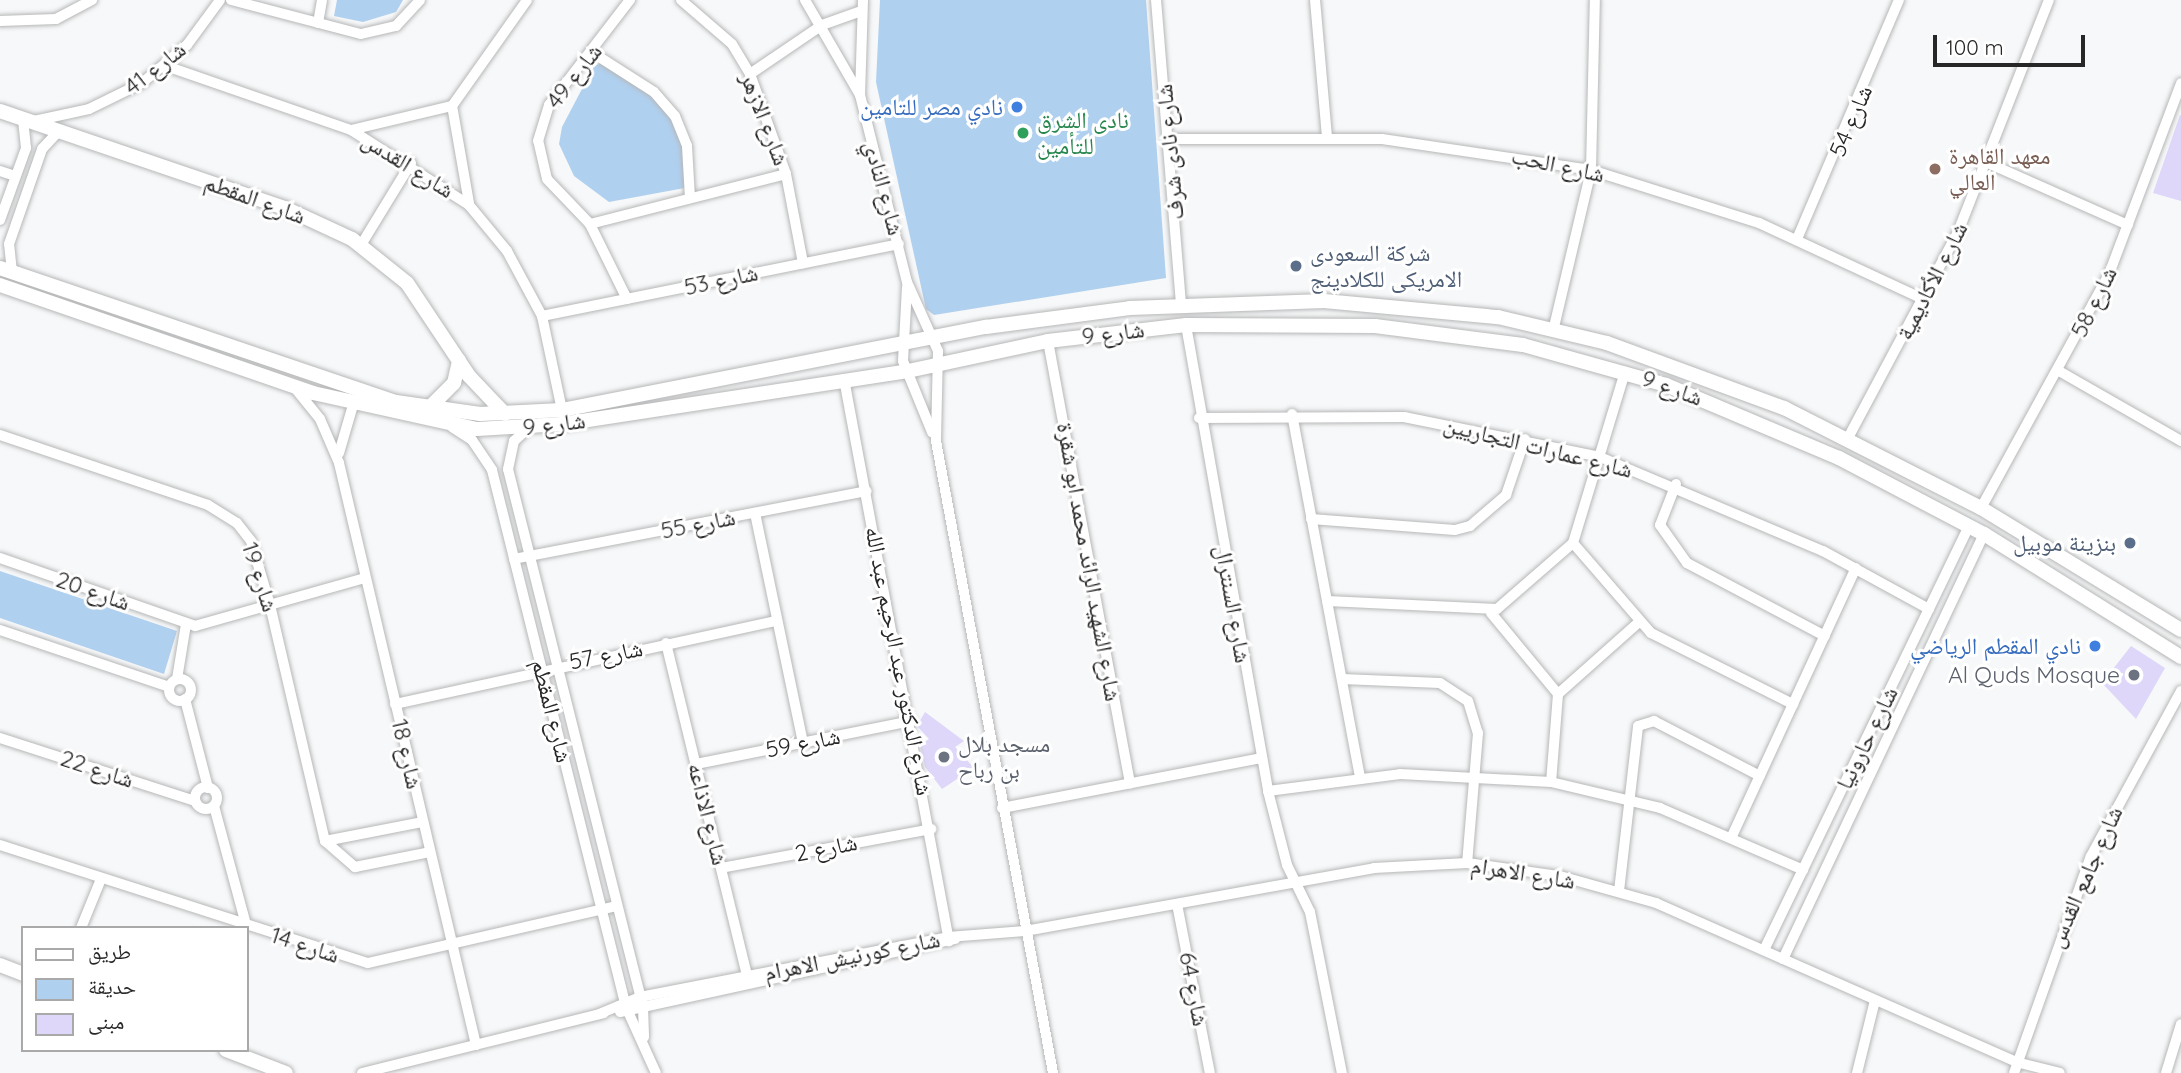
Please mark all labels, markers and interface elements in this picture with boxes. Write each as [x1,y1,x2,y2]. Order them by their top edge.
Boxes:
scale bar [1936,21,2088,65]
text: 100 m [1946,34,2004,60]
street label: شارع 41 [119,35,191,101]
street label: شارع 49 [540,38,608,114]
street label: شارع الازهر [735,69,795,169]
street label: شارع 54 [1824,81,1878,161]
street label: شارع نادى شرف [1150,83,1190,221]
place label: نادي مصر للتامين [860,93,1003,121]
marker: نادي مصر للتامين [1009,99,1025,115]
place label: نادى الشرق للتأمين [1037,106,1129,160]
marker: نادى الشرق للتأمين [1015,125,1031,141]
street label: شارع القدس [357,126,459,204]
street label: شارع النادي [858,138,910,238]
street label: شارع الحب [1509,142,1607,188]
place label: معهد القاهرة العالي [1949,142,2050,196]
marker: معهد القاهرة العالي [1927,161,1943,177]
street label: شارع المقطم [201,168,309,230]
street label: شارع الأكاديمية [1891,218,1973,344]
place label: شركة السعودى الامريكى للكلادينج [1310,239,1462,293]
marker: شركة السعودى الامريكى للكلادينج [1288,258,1304,274]
street label: شارع 53 [682,259,760,301]
street label: شارع 58 [2065,262,2123,342]
street label: شارع 9 [1080,315,1146,351]
street label: شارع 9 [1638,364,1706,412]
street label: شارع 9 [521,406,587,442]
street label: شارع عمارات التجاريين [1441,410,1635,484]
street label: شارع الشهيد الرائد محمد ابو شقرة [1051,421,1127,703]
street label: شارع 55 [659,503,737,545]
street label: شارع الدكتور عبد الرحيم عبد الله [859,524,939,798]
place label: بنزينة موبيل [2013,529,2116,557]
marker: بنزينة موبيل [2122,535,2138,551]
street label: شارع 19 [236,539,284,615]
street label: شارع السنترال [1209,543,1257,665]
street label: شارع 20 [52,566,134,616]
place label: نادي المقطم الرياضي [1910,632,2081,660]
street label: شارع 57 [567,634,645,676]
marker: نادي المقطم الرياضي [2087,638,2103,654]
street label: شارع المقطم [526,657,578,765]
place label: Al Quds Mosque [1948,661,2120,689]
marker: Al Quds Mosque [2126,667,2142,683]
street label: شارع حارونيا [1830,682,1904,794]
street label: شارع 18 [386,716,428,792]
street label: شارع 59 [763,722,843,764]
place label: مسجد بلال بن رباح [958,730,1050,784]
street label: شارع 22 [57,744,137,794]
marker: مسجد بلال بن رباح [936,749,952,765]
street label: شارع الاذاعه [682,760,734,868]
street label: شارع جامع القدس [2042,802,2128,952]
street label: شارع 2 [793,828,859,868]
street label: شارع الاهرام [1469,851,1577,895]
street label: شارع 14 [267,921,343,969]
street label: شارع كورنيش الاهرام [762,925,942,987]
legend [21,926,248,1052]
text: طريق [88,938,131,964]
street label: شارع 64 [1173,950,1215,1028]
text: حديقة [88,973,136,999]
text: مبنى [88,1008,124,1034]

